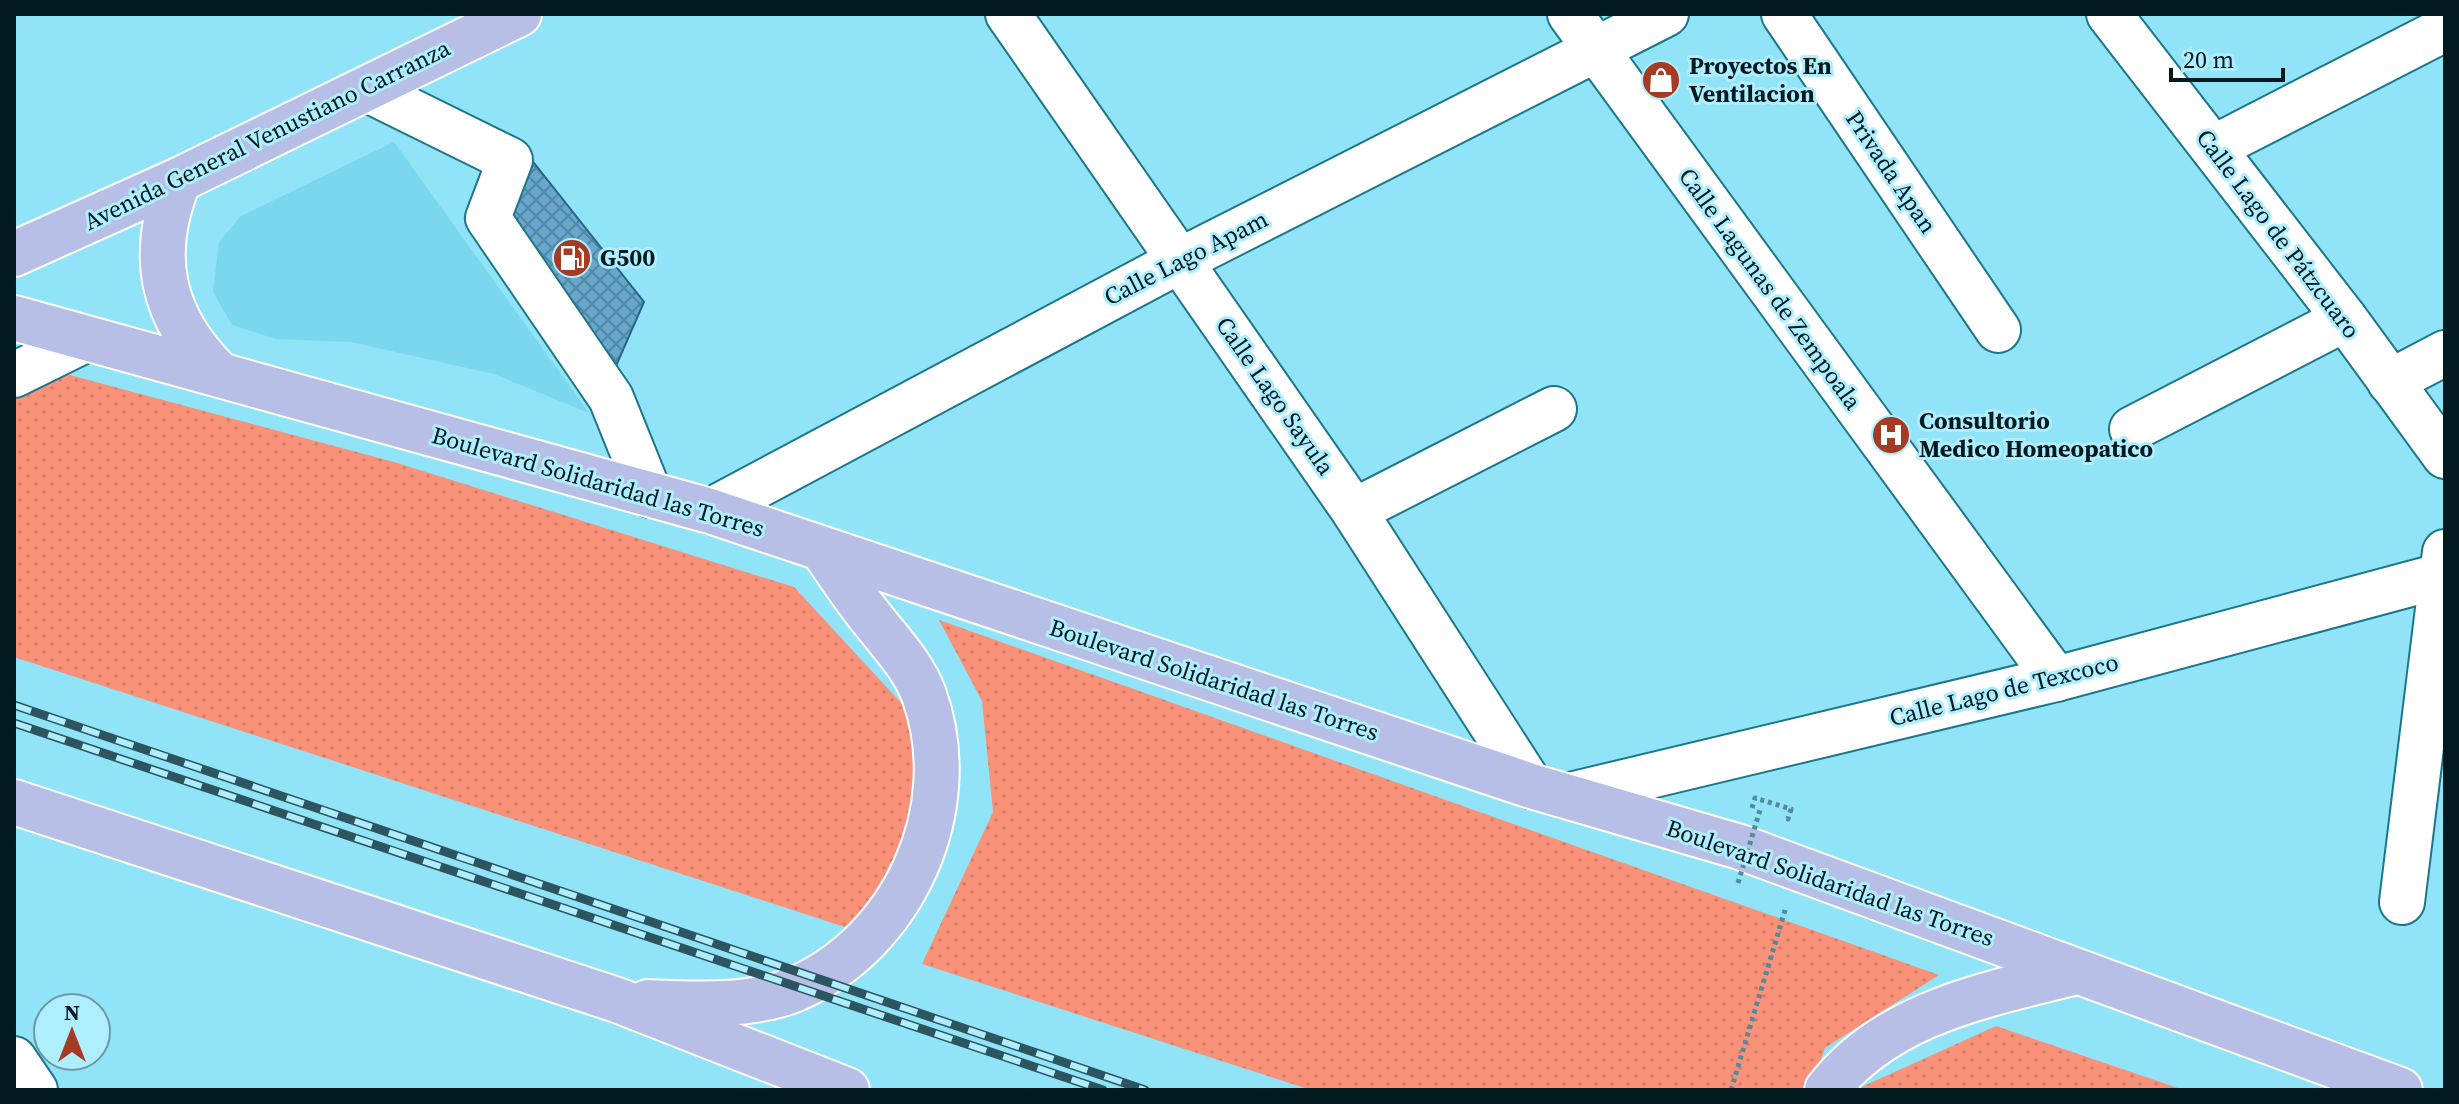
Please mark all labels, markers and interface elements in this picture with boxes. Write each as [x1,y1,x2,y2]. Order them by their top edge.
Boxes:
street label: Avenida General Venustiano Carranza [78,31,456,238]
scale bar [2171,32,2283,82]
text: 20 m [2183,43,2234,76]
place label: Proyectos En Ventilacion [1689,49,1832,110]
shop icon: Proyectos En Ventilacion [1640,59,1682,101]
street label: Privada Apan [1838,104,1945,240]
street label: Calle Lago de Pátzcuaro [2189,122,2368,345]
street label: Calle Lagunas de Zempoala [1671,161,1870,417]
street label: Calle Lago Apam [1098,202,1273,313]
fuel station icon: G500 [551,237,593,279]
place label: G500 [600,241,655,274]
street label: Calle Lago Sayula [1208,310,1343,482]
place label: Consultorio Medico Homeopatico [1919,404,2153,465]
hospital icon: Consultorio Medico Homeopatico [1870,414,1912,456]
street label: Boulevard Solidaridad las Torres [428,418,768,545]
street label: Boulevard Solidaridad las Torres [1045,611,1383,748]
street label: Calle Lago de Texcoco [1886,645,2122,734]
street label: Boulevard Solidaridad las Torres [1662,811,1998,954]
north arrow [32,992,112,1072]
text: N [64,997,80,1027]

